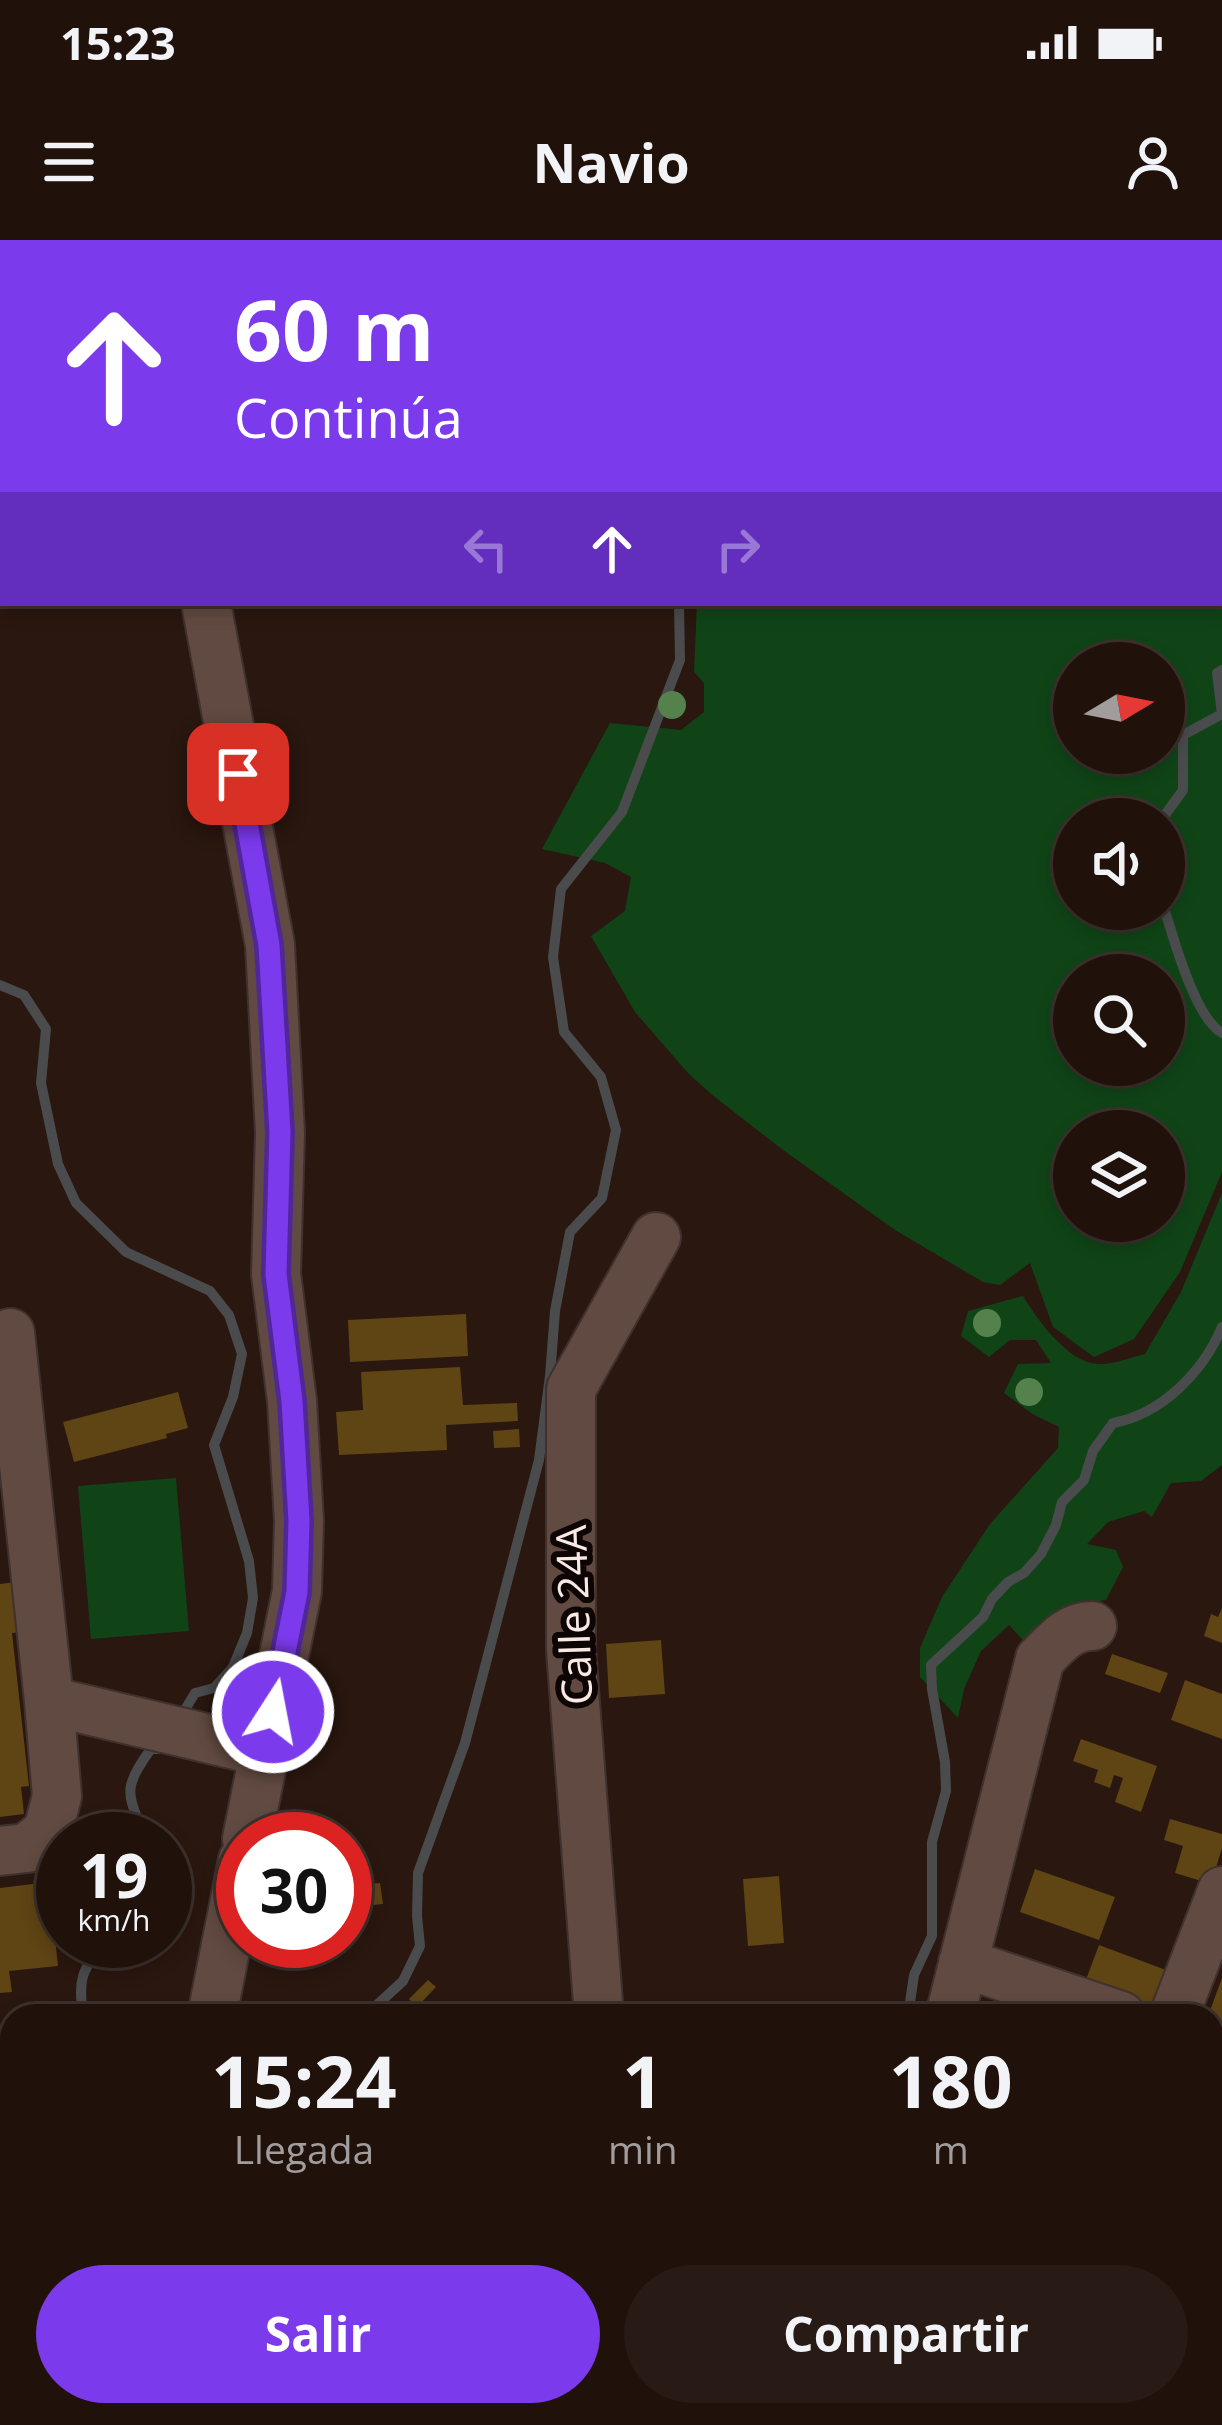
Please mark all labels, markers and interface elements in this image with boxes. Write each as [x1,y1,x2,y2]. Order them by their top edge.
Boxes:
text: 15:23 [60,12,176,73]
text: Navio [532,125,690,199]
icon: menu [36,129,102,195]
icon: person [1120,129,1186,195]
text: 60 m [234,271,434,386]
icon: ahead [36,288,192,444]
text: Continúa [234,380,463,454]
icon: left [453,516,519,582]
icon: ahead [579,516,645,582]
icon: right [705,516,771,582]
north arrow [1053,642,1185,774]
map controls [1053,642,1185,1242]
pin [187,723,289,825]
icon: arrive [205,741,271,807]
button: sound [1053,798,1185,930]
button: search [1053,954,1185,1086]
button: layers [1053,1110,1185,1242]
street label: Calle 24A [541,1524,604,1706]
position arrow [210,1649,336,1775]
speed limit sign: 30 [216,1812,372,1968]
text: 19 [80,1834,148,1916]
text: km/h [78,1899,150,1940]
text: 15:24 [211,2031,397,2129]
text: 1 [622,2031,663,2129]
text: 180 [889,2031,1013,2129]
text: Llegada [234,2122,374,2175]
text: min [608,2122,678,2175]
text: m [933,2122,969,2175]
button: Salir [36,2265,600,2403]
button: Compartir [624,2265,1188,2403]

